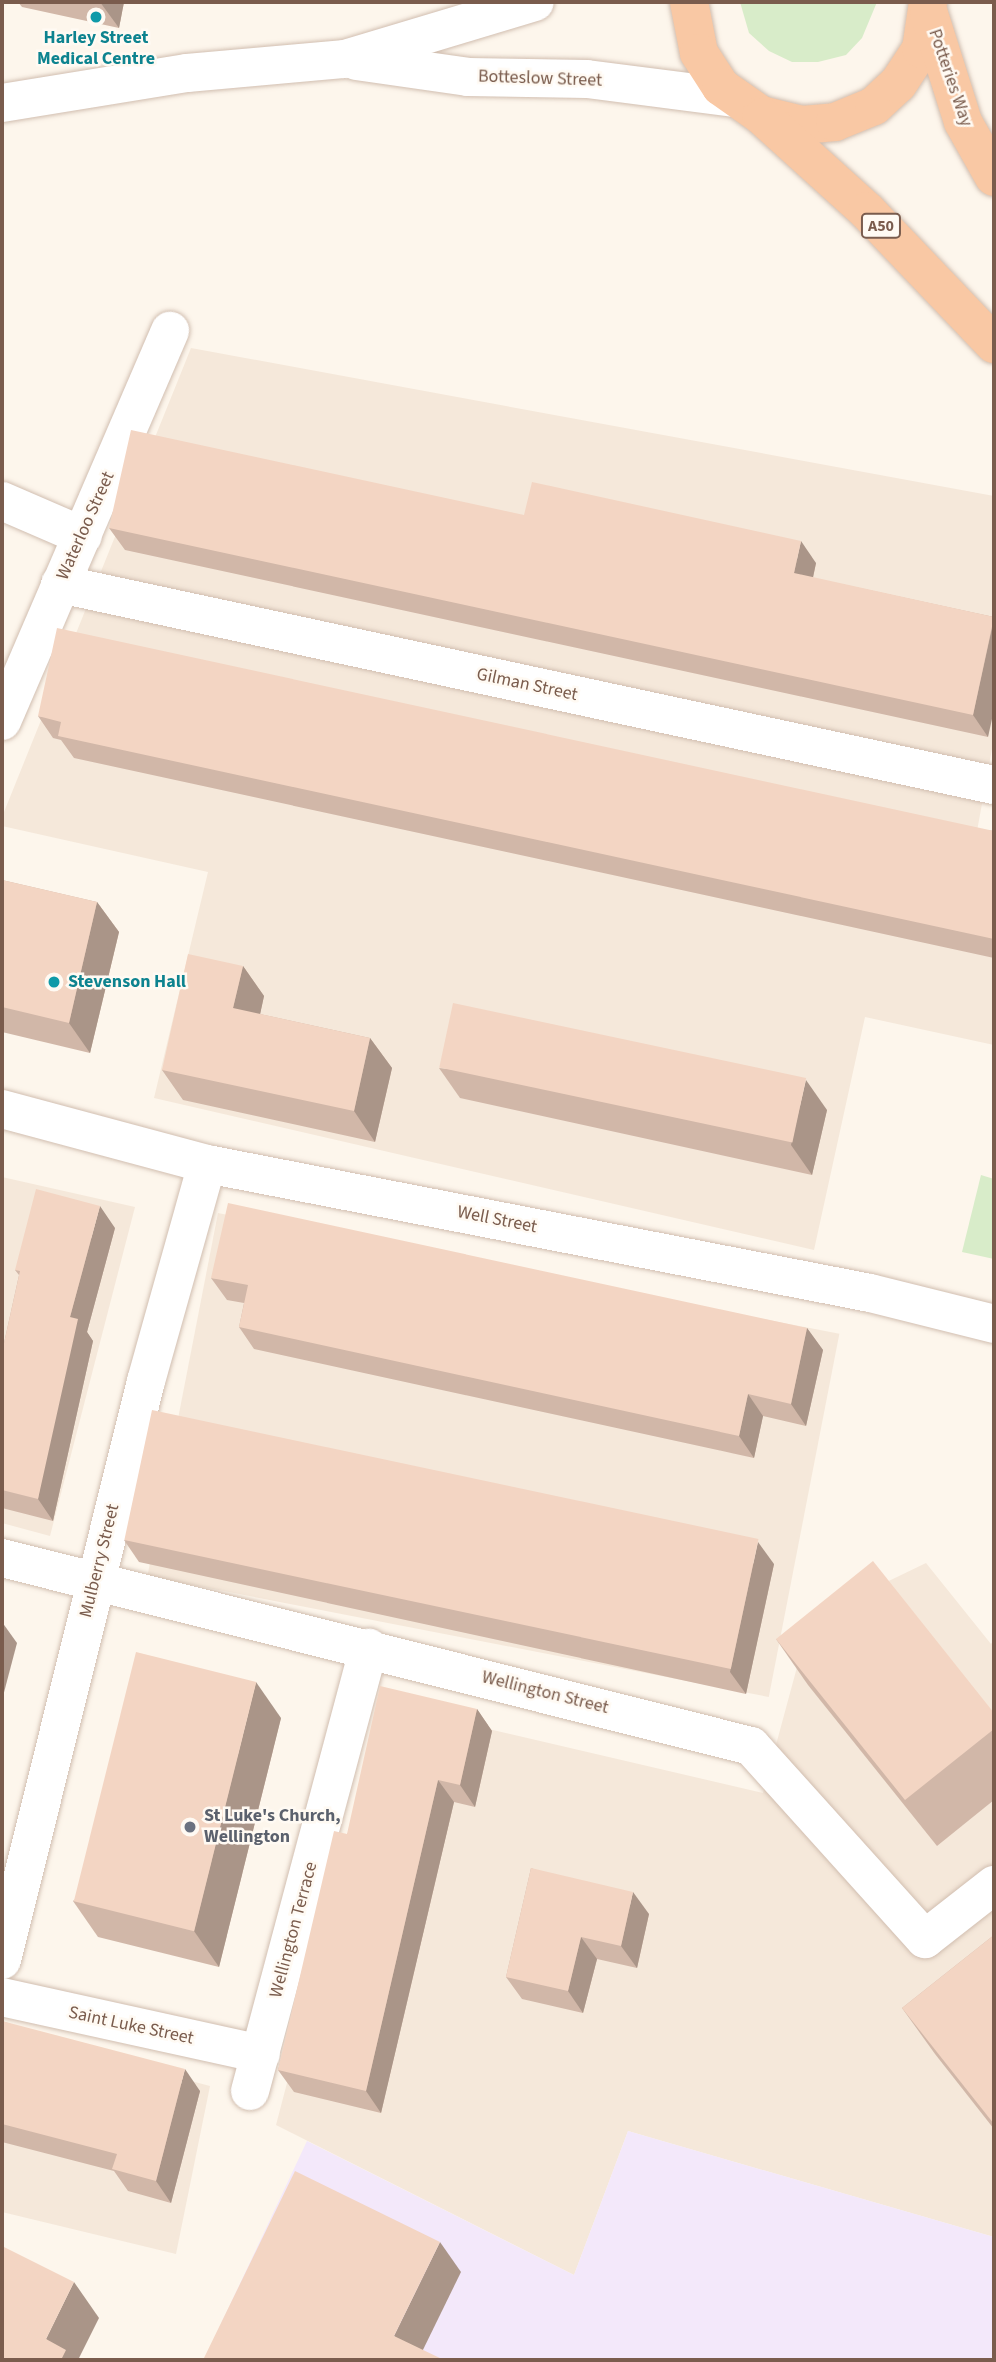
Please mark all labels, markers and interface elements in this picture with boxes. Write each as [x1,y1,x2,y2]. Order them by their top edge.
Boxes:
marker: Harley Street Medical Centre [88,9,104,25]
street label: Potteries Way [923,26,977,130]
place label: Harley Street Medical Centre [37,28,155,70]
street label: Botteslow Street [478,66,602,92]
road number: A50 [860,214,902,238]
street label: Waterloo Street [52,468,120,584]
street label: Gilman Street [475,664,579,706]
place label: Stevenson Hall [68,971,186,993]
marker: Stevenson Hall [46,974,62,990]
street label: Well Street [455,1202,539,1238]
street label: Mulberry Street [75,1502,125,1620]
street label: Wellington Street [479,1667,611,1719]
place label: St Luke's Church, Wellington [204,1806,341,1848]
marker: St Luke's Church, Wellington [182,1819,198,1835]
street label: Wellington Terrace [265,1860,323,2000]
street label: Saint Luke Street [67,2002,195,2050]

